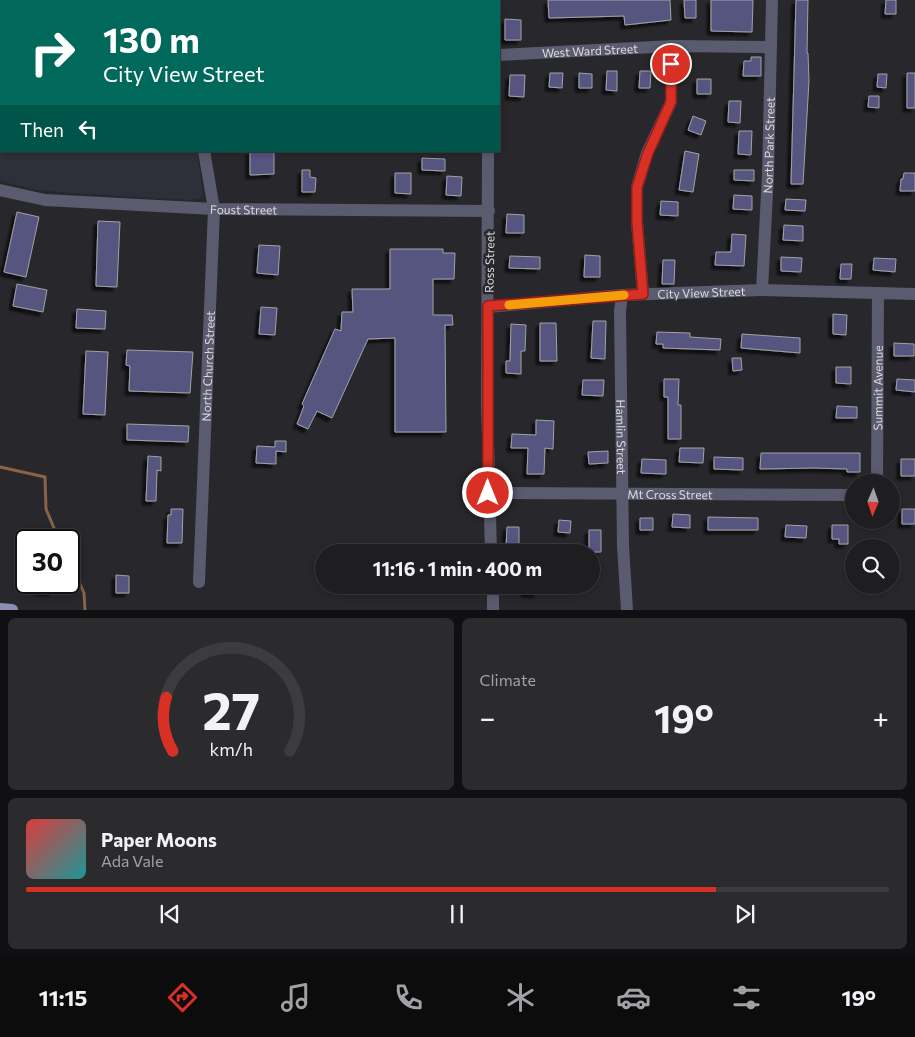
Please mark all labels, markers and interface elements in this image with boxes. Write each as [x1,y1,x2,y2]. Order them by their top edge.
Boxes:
text: 130 m [103,17,200,60]
icon: right [20,20,85,85]
street label: West Ward Street [542,41,638,60]
pin [650,43,692,85]
icon: arrive [657,50,685,78]
text: City View Street [103,60,264,87]
street label: North Park Street [760,97,777,194]
icon: left [74,115,102,143]
text: Then [20,118,64,141]
street label: Foust Street [210,202,277,216]
street label: Ross Street [481,231,497,293]
street label: City View Street [657,284,746,301]
street label: North Church Street [198,311,217,422]
street label: Summit Avenue [870,345,885,431]
street label: Hamlin Street [614,399,629,475]
position arrow [461,466,513,518]
north arrow [845,474,900,529]
map controls [845,474,900,594]
street label: Mt Cross Street [627,487,713,501]
speed limit sign: 30 [15,529,80,594]
button: search [845,539,900,594]
text: 11:16 · 1 min · 400 m [373,557,542,580]
text: Climate [480,670,536,689]
text: 27 [202,677,260,741]
text: 19° [654,694,714,741]
text: − [480,700,495,734]
text: + [873,700,889,734]
text: km/h [209,738,252,760]
text: Paper Moons [101,828,217,851]
text: Ada Vale [101,851,163,870]
icon: previous [156,900,184,928]
icon: pause [443,900,471,928]
icon: next [731,900,759,928]
icon: directions [165,980,200,1015]
icon: music [278,980,313,1015]
icon: phone [391,980,426,1015]
icon: climate [503,980,538,1015]
icon: car [616,980,651,1015]
icon: filters [729,980,764,1015]
text: 11:15 [39,984,87,1011]
text: 19° [842,984,876,1011]

